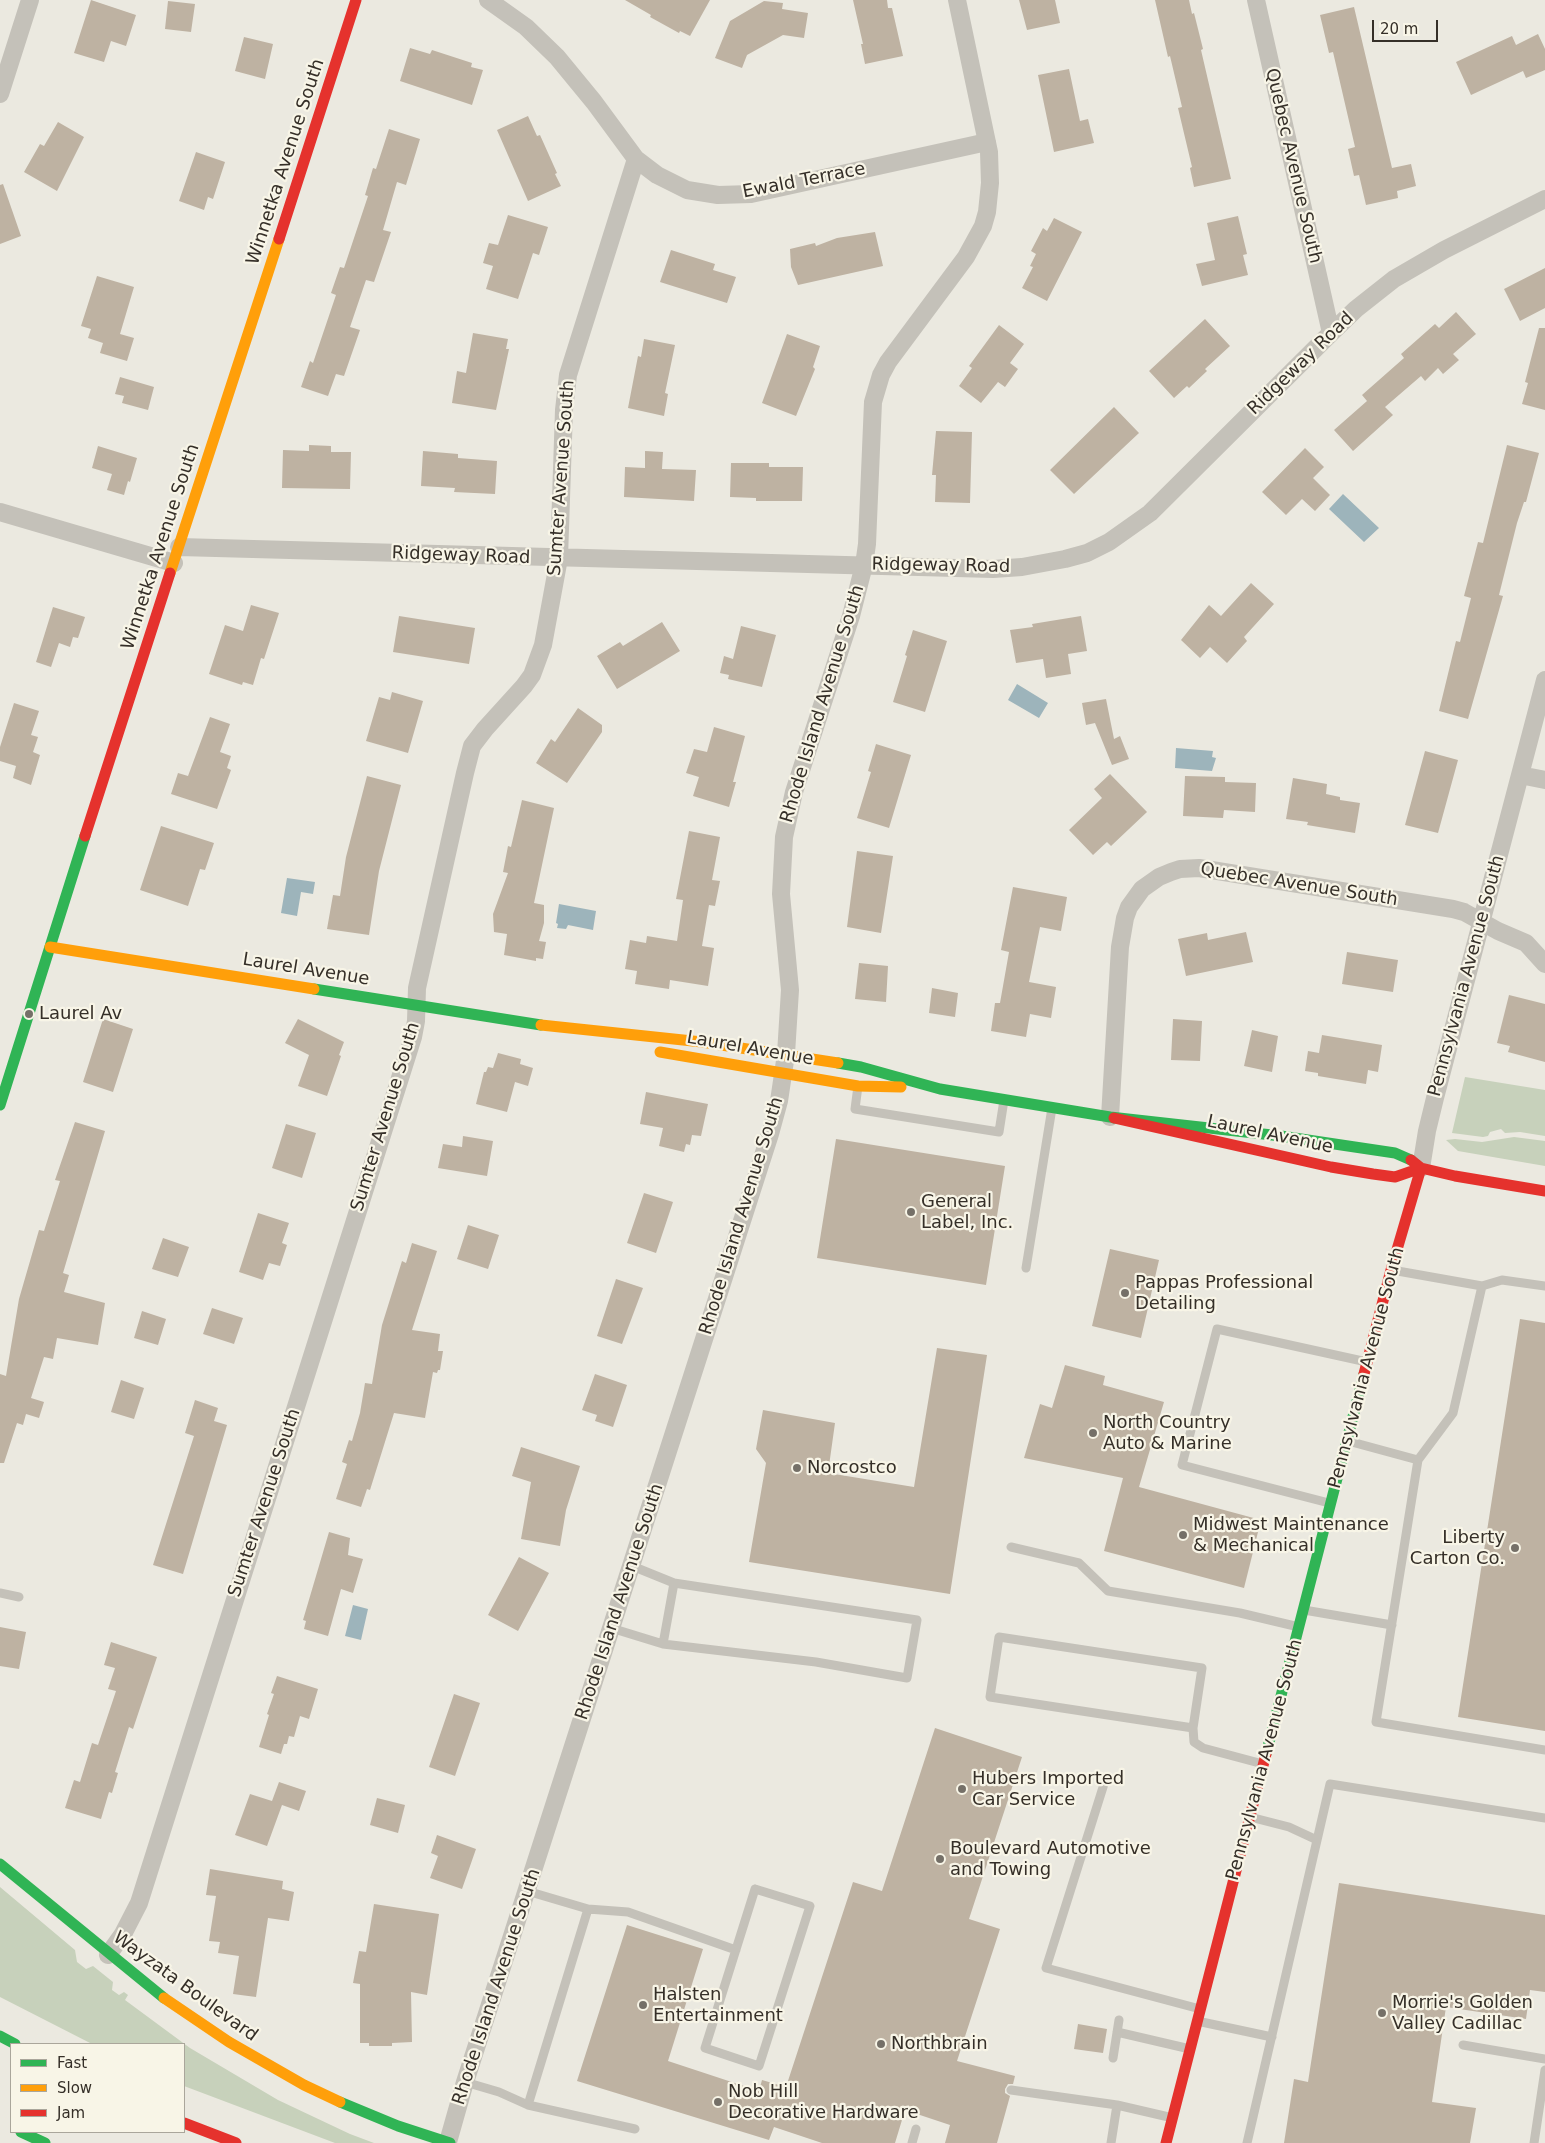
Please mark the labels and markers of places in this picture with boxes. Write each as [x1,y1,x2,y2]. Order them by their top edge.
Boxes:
place label: Laurel Av [39,1003,122,1025]
marker: Laurel Av [23,1008,35,1020]
place label: General Label, Inc. [921,1191,1013,1234]
marker: General Label, Inc. [905,1206,917,1218]
place label: Pappas Professional Detailing [1135,1272,1313,1315]
marker: Pappas Professional Detailing [1119,1287,1131,1299]
place label: North Country Auto & Marine [1103,1412,1232,1455]
marker: North Country Auto & Marine [1087,1427,1099,1439]
place label: Norcostco [807,1457,897,1479]
marker: Norcostco [791,1462,803,1474]
place label: Midwest Maintenance & Mechanical [1193,1514,1389,1556]
place label: Liberty Carton Co. [1410,1527,1505,1570]
marker: Midwest Maintenance & Mechanical [1177,1529,1189,1541]
marker: Liberty Carton Co. [1509,1542,1521,1554]
place label: Hubers Imported Car Service [972,1768,1124,1810]
marker: Hubers Imported Car Service [956,1783,968,1795]
place label: Boulevard Automotive and Towing [950,1838,1151,1880]
marker: Boulevard Automotive and Towing [934,1853,946,1865]
place label: Halsten Entertainment [653,1984,783,2026]
place label: Morrie's Golden Valley Cadillac [1392,1992,1533,2035]
marker: Halsten Entertainment [637,1999,649,2011]
marker: Morrie's Golden Valley Cadillac [1376,2007,1388,2019]
place label: Northbrain [891,2033,988,2055]
marker: Northbrain [875,2038,887,2050]
place label: Nob Hill Decorative Hardware [728,2081,919,2124]
marker: Nob Hill Decorative Hardware [712,2096,724,2108]

